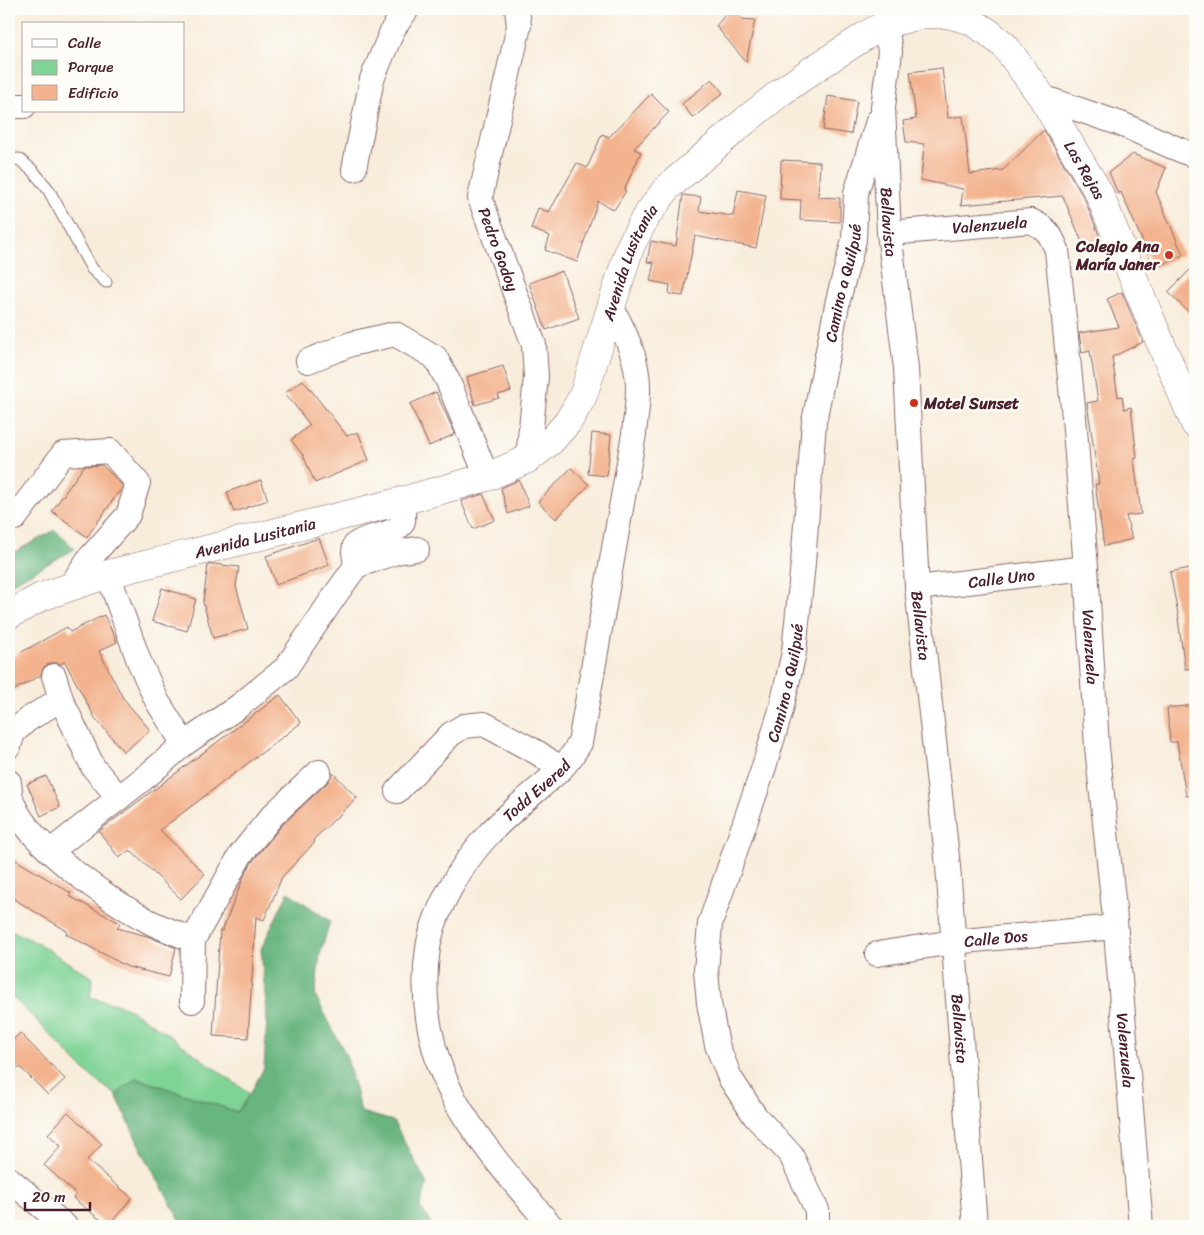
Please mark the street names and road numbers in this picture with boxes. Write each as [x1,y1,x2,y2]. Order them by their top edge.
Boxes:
street label: Las Rejas [1056,135,1114,204]
street label: Bellavista [872,187,906,259]
street label: Avenida Lusitania [593,197,666,325]
street label: Pedro Godoy [470,203,527,296]
street label: Valenzuela [951,207,1029,243]
street label: Camino a Quilpué [816,223,870,345]
street label: Avenida Lusitania [191,509,320,567]
street label: Calle Uno [967,560,1036,597]
street label: Bellavista [902,589,939,662]
street label: Valenzuela [1074,609,1107,686]
street label: Camino a Quilpué [758,622,812,746]
street label: Todd Evered [495,752,580,829]
street label: Calle Dos [963,921,1029,956]
street label: Bellavista [943,993,977,1065]
street label: Valenzuela [1108,1012,1143,1090]

